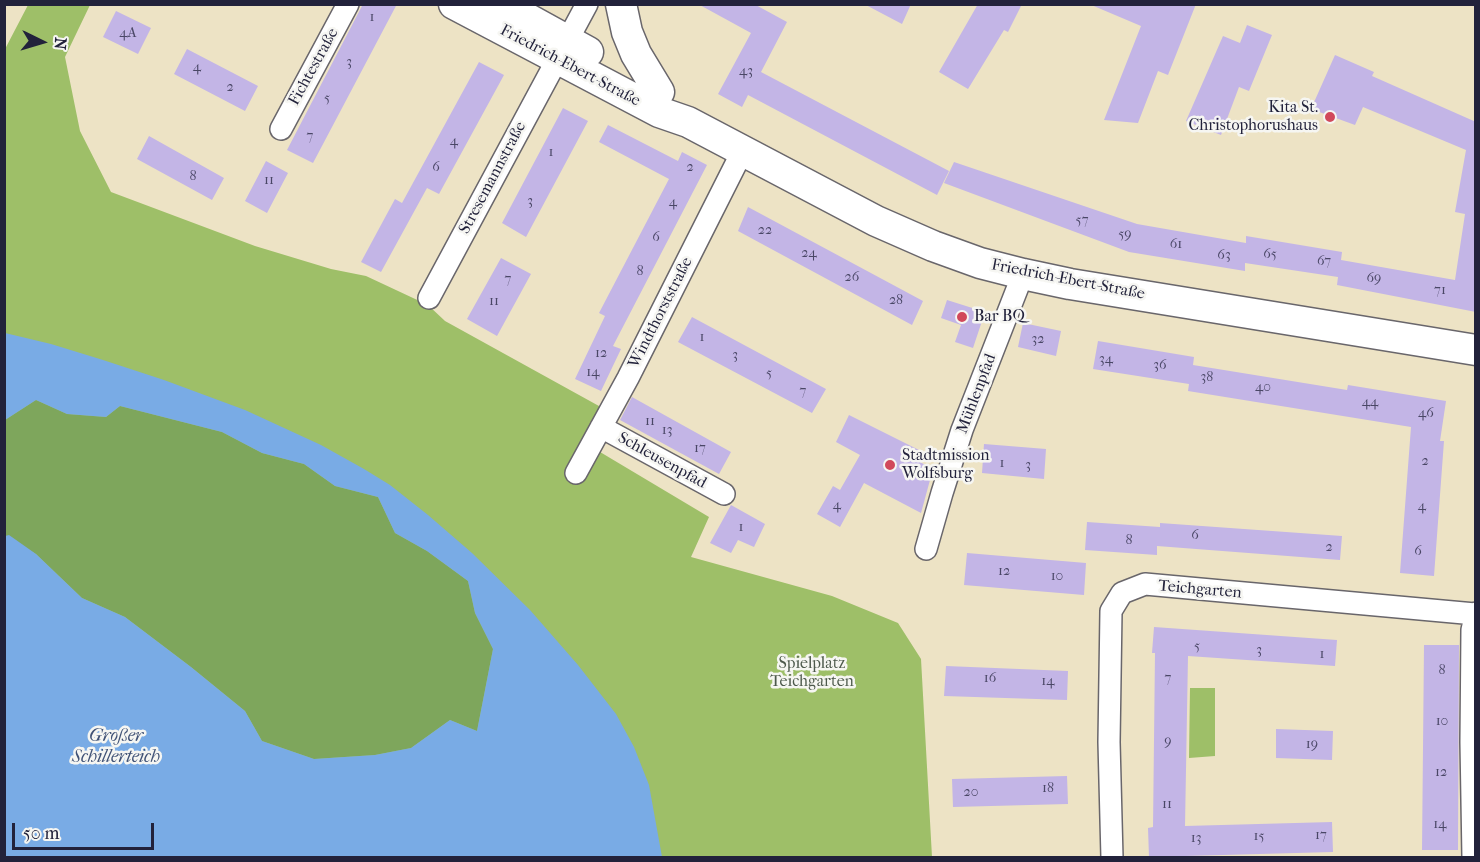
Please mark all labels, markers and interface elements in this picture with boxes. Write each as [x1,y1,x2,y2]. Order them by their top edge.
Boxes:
house number: 1 [370,10,374,26]
north arrow [12,12,72,72]
street label: Friedrich-Ebert-Straße [497,21,643,111]
street label: Fichtestraße [285,25,343,109]
house number: 4A [119,26,137,42]
text: N [50,37,70,50]
house number: 3 [346,55,352,71]
house number: 4 [193,60,201,76]
house number: 43 [739,64,753,80]
house number: 2 [226,80,234,96]
house number: 5 [324,91,330,107]
place label: Kita St. Christophorushaus [1188,98,1318,136]
marker: Kita St. Christophorushaus [1323,110,1337,124]
street label: Stresemannstraße [455,119,531,237]
house number: 7 [307,129,313,145]
house number: 4 [450,134,458,150]
house number: 1 [549,145,553,161]
house number: 6 [432,160,440,176]
house number: 2 [686,160,694,176]
house number: 8 [189,169,197,185]
house number: 11 [264,173,274,189]
house number: 3 [527,194,533,210]
house number: 4 [669,195,677,211]
house number: 57 [1076,213,1088,229]
house number: 22 [758,223,772,239]
house number: 59 [1118,227,1132,243]
house number: 6 [652,230,660,246]
house number: 61 [1170,237,1182,253]
house number: 24 [801,246,817,262]
house number: 65 [1263,247,1277,263]
house number: 63 [1217,248,1231,264]
street label: Windthorststraße [625,254,697,372]
house number: 67 [1317,254,1331,270]
street label: Friedrich-Ebert-Straße [990,256,1146,304]
house number: 8 [636,264,644,280]
house number: 26 [845,270,859,286]
house number: 69 [1367,271,1381,287]
house number: 7 [505,272,511,288]
house number: 71 [1434,283,1446,299]
house number: 28 [889,293,903,309]
house number: 11 [489,294,499,310]
place label: Bar BQ [974,307,1025,327]
marker: Bar BQ [955,310,969,324]
house number: 1 [700,330,704,346]
house number: 32 [1032,332,1044,348]
house number: 12 [595,346,607,362]
house number: 3 [732,348,738,364]
street label: Mühlenpfad [953,351,1001,437]
house number: 34 [1099,352,1113,368]
house number: 36 [1153,358,1167,374]
house number: 14 [586,365,600,381]
house number: 5 [766,366,772,382]
house number: 38 [1201,370,1213,386]
house number: 40 [1255,380,1271,396]
house number: 7 [800,384,806,400]
house number: 44 [1362,395,1378,411]
house number: 46 [1418,406,1434,422]
house number: 11 [645,414,655,430]
house number: 13 [662,423,672,439]
street label: Schleusenpfad [614,429,710,493]
house number: 17 [694,441,706,457]
place label: Stadtmission Wolfsburg [902,446,990,484]
house number: 2 [1421,454,1429,470]
house number: 1 [1000,456,1004,472]
marker: Stadtmission Wolfsburg [883,458,897,472]
house number: 3 [1025,458,1031,474]
house number: 4 [833,498,841,514]
house number: 4 [1418,499,1426,515]
house number: 1 [739,520,743,536]
house number: 6 [1191,528,1199,544]
house number: 8 [1125,533,1133,549]
house number: 2 [1325,540,1333,556]
house number: 6 [1414,544,1422,560]
house number: 12 [998,564,1010,580]
house number: 10 [1051,569,1063,585]
street label: Teichgarten [1157,577,1243,603]
house number: 5 [1194,639,1200,655]
house number: 3 [1256,643,1262,659]
house number: 1 [1320,647,1324,663]
park label: Spielplatz Teichgarten [770,654,854,692]
house number: 8 [1438,663,1446,679]
house number: 16 [984,671,996,687]
house number: 7 [1165,671,1171,687]
house number: 14 [1041,674,1055,690]
house number: 10 [1436,714,1448,730]
water label: Großer Schillerteich [72,726,160,768]
house number: 9 [1164,734,1172,750]
house number: 19 [1306,737,1318,753]
house number: 12 [1435,765,1447,781]
house number: 18 [1042,781,1054,797]
house number: 20 [964,785,978,801]
house number: 11 [1162,797,1172,813]
scale bar [15,811,158,849]
house number: 14 [1433,817,1447,833]
text: 50 m [23,823,59,844]
house number: 17 [1315,828,1327,844]
house number: 15 [1254,829,1264,845]
house number: 13 [1191,831,1201,847]

